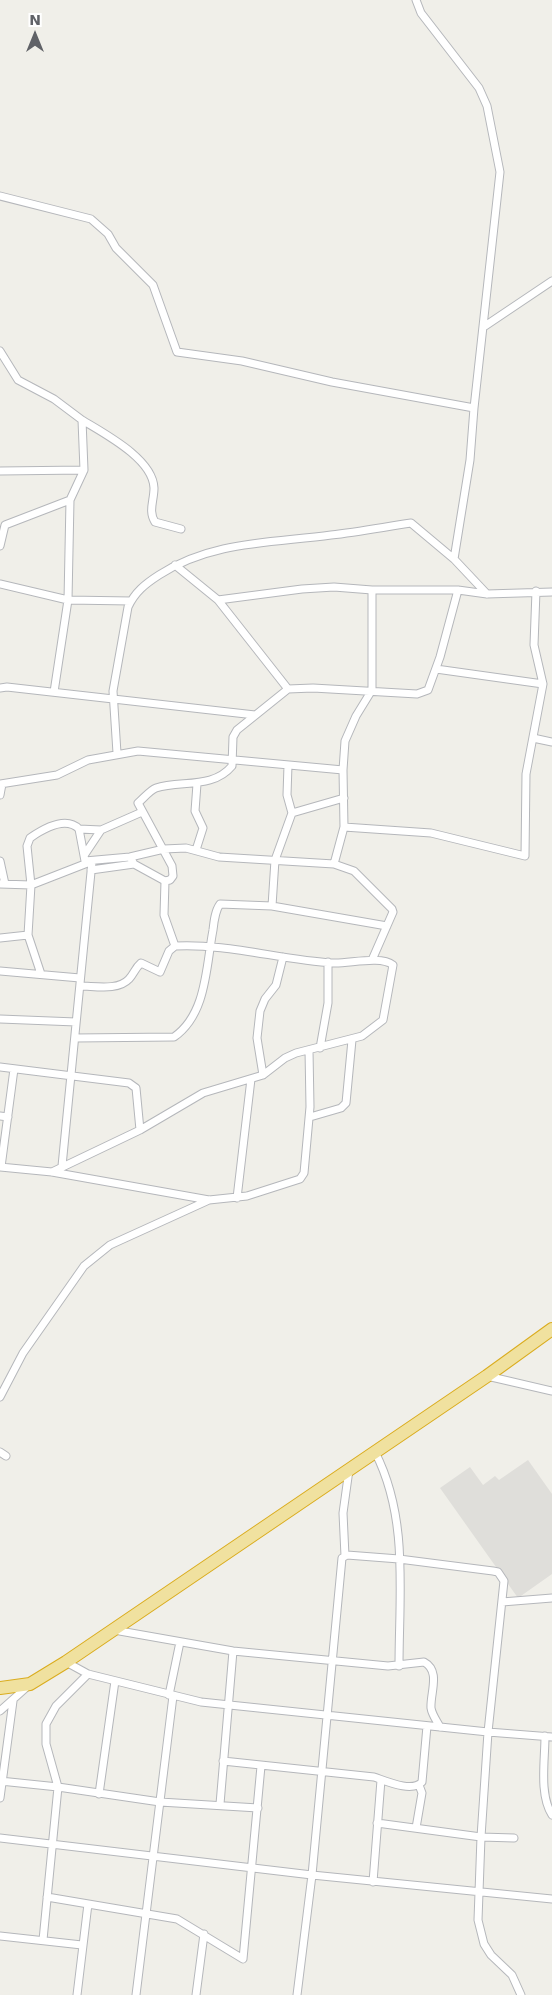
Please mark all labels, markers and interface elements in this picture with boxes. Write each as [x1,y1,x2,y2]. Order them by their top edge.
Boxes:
north arrow [10,10,60,60]
text: N [29,12,41,28]

